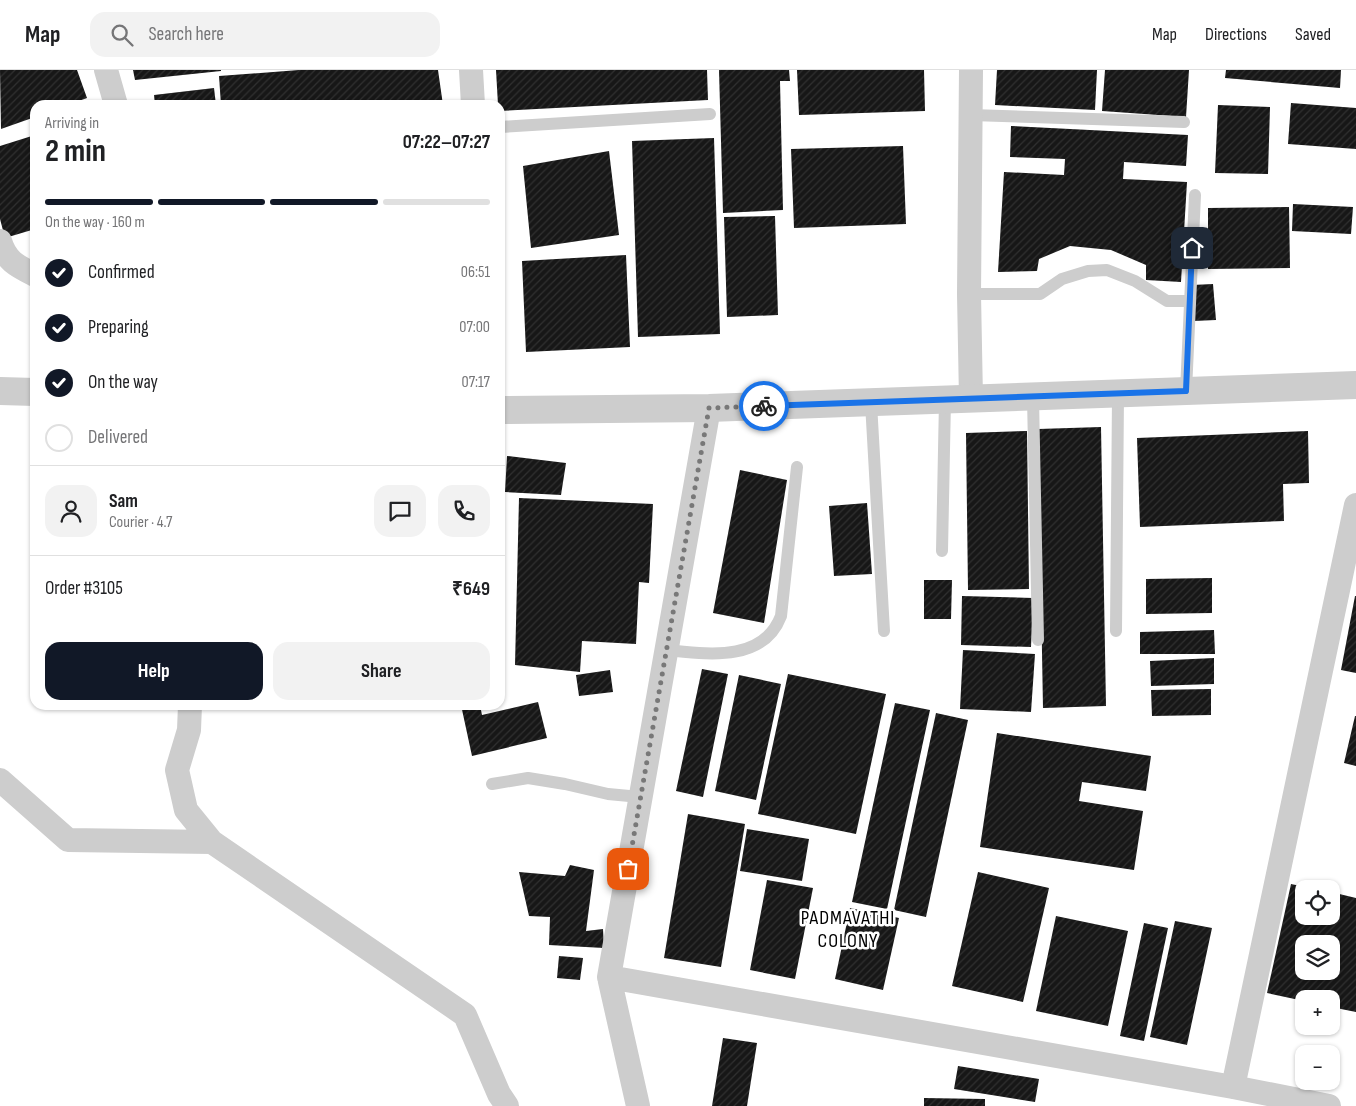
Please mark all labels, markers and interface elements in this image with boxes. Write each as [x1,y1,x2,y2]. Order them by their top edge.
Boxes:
search box [90,12,440,57]
text: Map [25,20,60,49]
icon: search [108,21,136,49]
text: Search here [148,23,224,46]
text: Map [1152,24,1177,45]
text: Directions [1205,24,1267,45]
text: Saved [1295,24,1331,45]
text: Arriving in [45,114,99,133]
text: 07:22–07:27 [403,131,490,154]
text: 2 min [45,132,106,171]
text: On the way · 160 m [45,213,145,232]
pin [1171,227,1213,269]
icon: home [1178,234,1206,262]
icon: check [45,259,73,287]
text: Confirmed [88,261,155,284]
text: 06:51 [461,263,490,282]
icon: check [45,314,73,342]
text: Preparing [88,316,149,339]
text: 07:00 [459,318,490,337]
icon: check [45,369,73,397]
text: On the way [88,371,158,394]
text: 07:17 [462,373,490,392]
courier [739,381,789,431]
icon: bike [750,392,778,420]
text: Delivered [88,426,148,449]
button: person [45,485,97,537]
button: chat [374,485,426,537]
button: phone [438,485,490,537]
text: Sam [109,490,138,513]
text: Courier · 4.7 [109,513,172,532]
text: Order #3105 [45,577,123,600]
text: ₹649 [452,578,490,601]
button: Help [45,642,263,700]
button: Share [273,642,490,700]
pin [607,848,649,890]
icon: bag [614,855,642,883]
map controls [1295,880,1340,1090]
button: locate [1295,880,1340,925]
district label: PADMAVATHI COLONY [801,906,895,953]
button: layers [1295,935,1340,980]
button: + [1295,990,1340,1035]
button: − [1295,1045,1340,1090]

